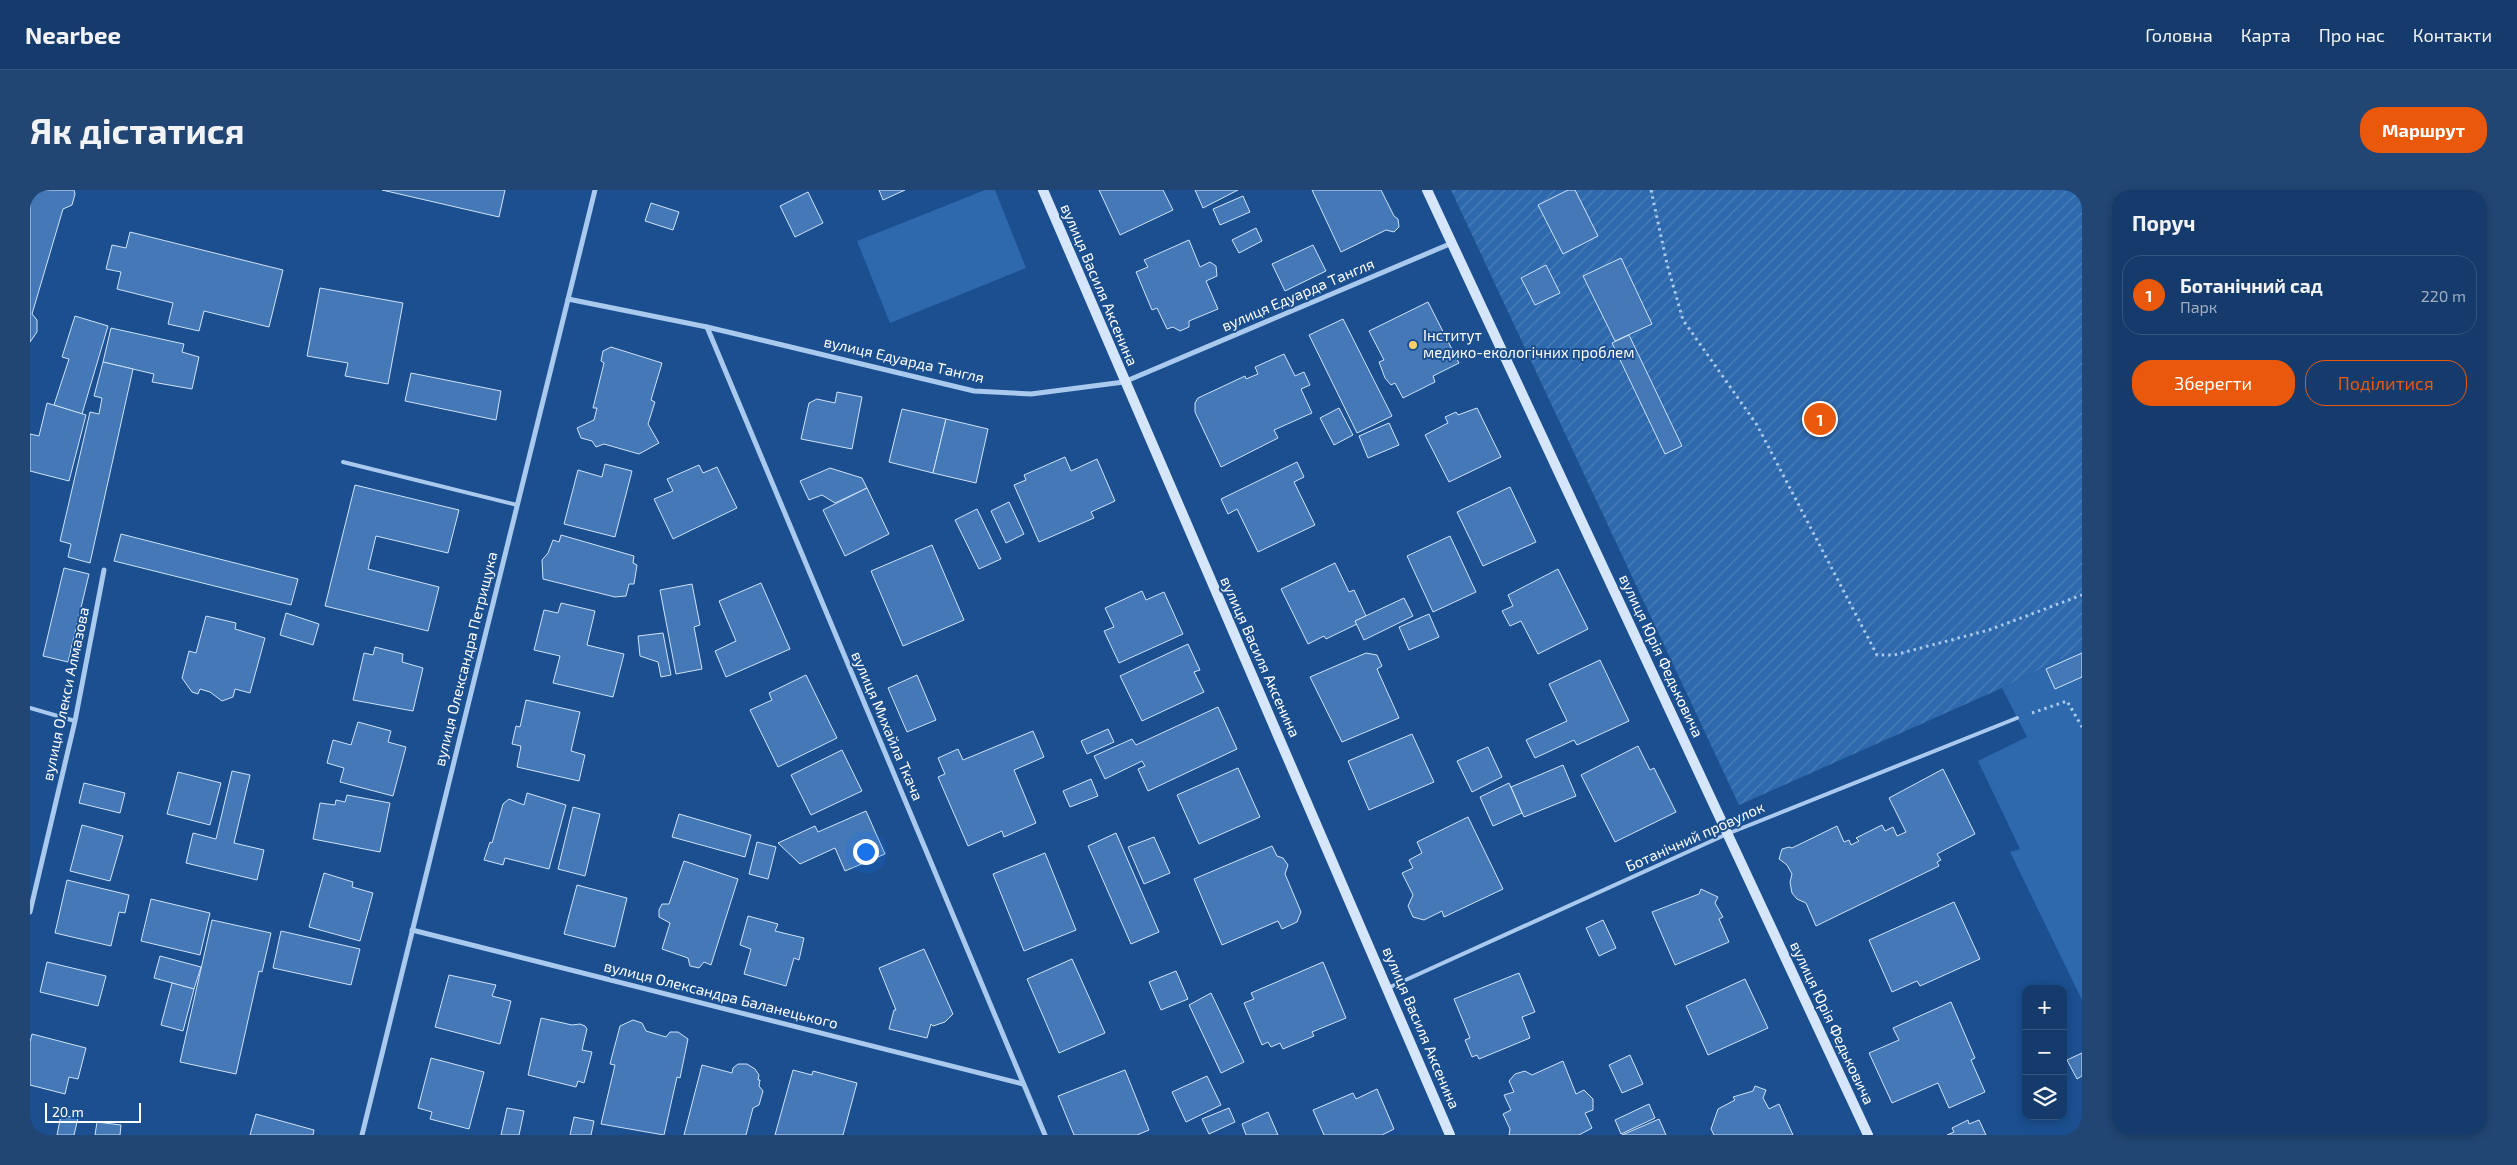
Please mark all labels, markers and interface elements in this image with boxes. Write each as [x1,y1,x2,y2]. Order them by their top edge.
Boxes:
text: Nearbee [25,20,121,49]
text: Головна [2145,24,2213,46]
text: Карта [2241,24,2291,46]
text: Про нас [2319,24,2385,46]
text: Контакти [2413,24,2492,46]
button: Маршрут [2360,107,2487,153]
text: Як дістатися [30,109,244,151]
street label: вулиця Василя Аксенина [1057,201,1142,369]
text: Поруч [2132,210,2195,235]
street label: вулиця Едуарда Тангля [1219,254,1377,335]
text: Ботанічний сад [2180,274,2323,297]
text: 1 [2146,286,2152,305]
text: 220 m [2421,286,2466,305]
text: Парк [2180,297,2217,316]
place label: Інститут медико-екологічних проблем [1423,326,1634,361]
street label: вулиця Едуарда Тангля [822,332,986,387]
marker: Інститут медико-екологічних проблем [1407,339,1419,351]
button: Зберегти [2132,360,2295,406]
button: Поділитися [2305,360,2467,406]
pin: 1 [1804,400,1836,438]
street label: вулиця Олександра Петрищука [430,550,501,768]
street label: вулиця Юрія Федьковича [1615,571,1708,740]
street label: вулиця Василя Аксенина [1216,573,1305,740]
street label: вулиця Олекси Алмазова [38,605,93,782]
street label: вулиця Михайла Ткача [847,648,928,803]
street label: Ботанічний провулок [1622,797,1767,876]
your location [853,839,879,865]
street label: вулиця Юрія Федьковича [1786,938,1879,1107]
street label: вулиця Василя Аксенина [1379,944,1464,1112]
street label: вулиця Олександра Баланецького [602,956,840,1033]
map controls [2022,985,2067,1120]
button: + [2022,985,2067,1030]
button: − [2022,1030,2067,1075]
button: layers [2022,1075,2067,1120]
scale bar [45,1100,141,1123]
text: 20 m [52,1103,84,1120]

